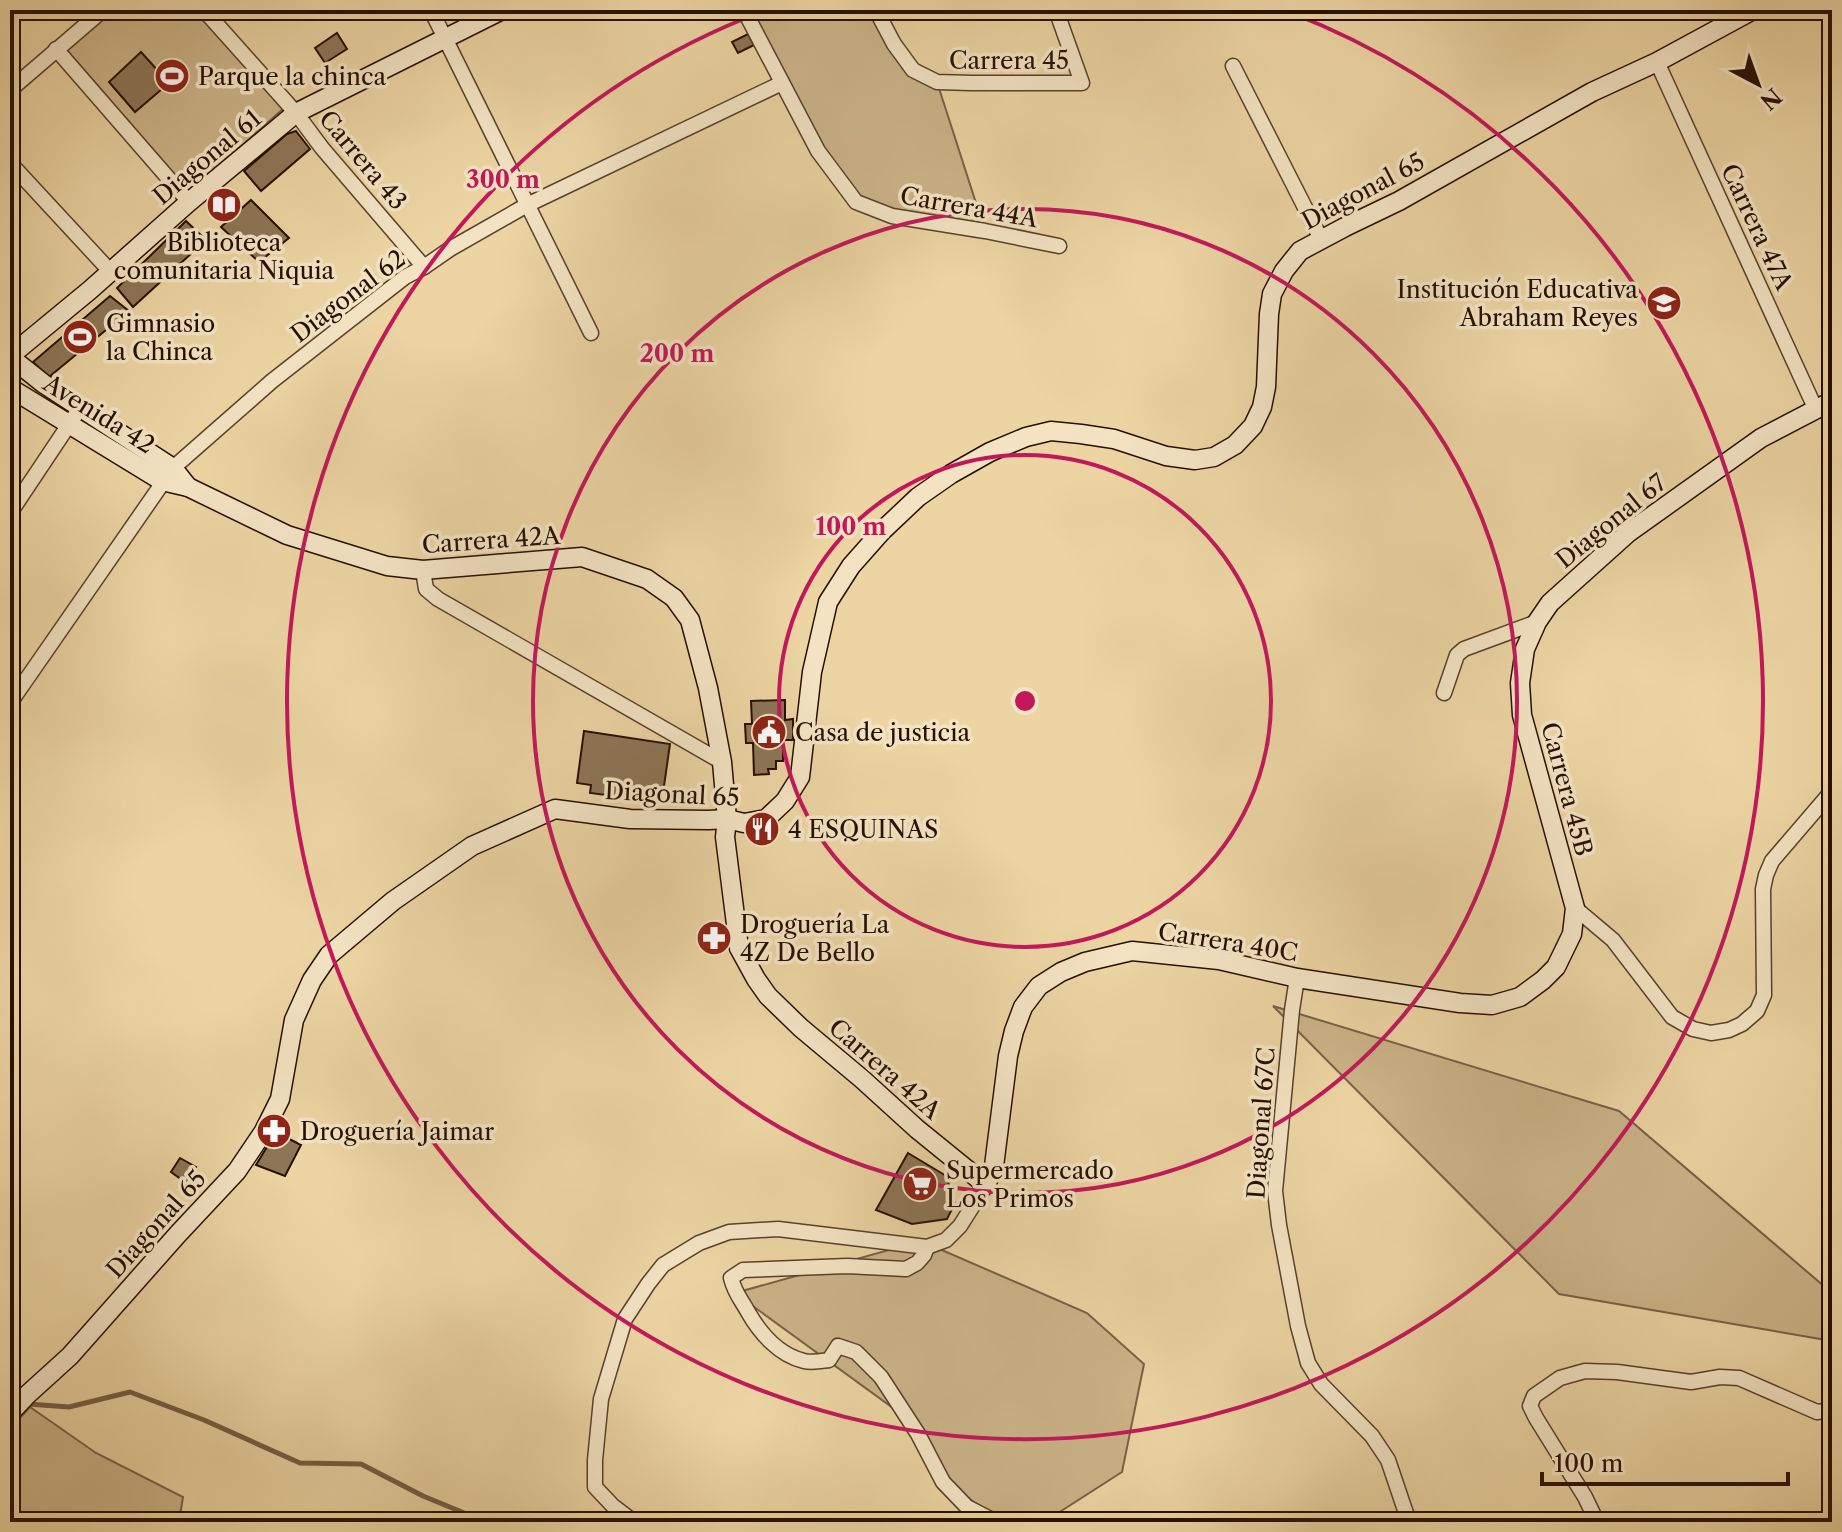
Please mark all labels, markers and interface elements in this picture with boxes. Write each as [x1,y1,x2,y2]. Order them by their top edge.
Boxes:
north arrow [1718,44,1798,124]
street label: Carrera 45 [949,46,1069,75]
sports icon: Parque la chinca [153,57,191,95]
place label: Parque la chinca [198,62,387,91]
text: N [1755,82,1787,115]
street label: Diagonal 61 [147,103,267,211]
street label: Carrera 43 [313,105,413,215]
street label: Diagonal 65 [1297,147,1429,235]
street label: Carrera 47A [1715,159,1799,296]
text: 300 m [466,165,540,194]
street label: Carrera 44A [898,181,1041,234]
library icon: Biblioteca comunitaria Niquia [205,186,243,224]
place label: Biblioteca comunitaria Niquia [114,228,334,285]
street label: Diagonal 62 [285,244,411,348]
place label: Institución Educativa Abraham Reyes [1397,275,1638,332]
school or university icon: Institución Educativa Abraham Reyes [1645,284,1683,322]
place label: Gimnasio la Chinca [106,309,215,366]
sports icon: Gimnasio la Chinca [61,318,99,356]
text: 200 m [640,339,714,368]
street label: Avenida 42 [37,368,160,460]
street label: Diagonal 67 [1550,468,1672,574]
text: 100 m [815,512,887,541]
street label: Carrera 42A [421,521,562,559]
centre of rings [1011,687,1039,715]
public building icon: Casa de justicia [750,713,788,751]
place label: Casa de justicia [795,718,970,747]
street label: Carrera 45B [1535,719,1599,859]
street label: Diagonal 65 [604,776,740,812]
restaurant icon: 4 ESQUINAS [743,810,781,848]
place label: 4 ESQUINAS [788,815,938,844]
place label: Droguería La 4Z De Bello [740,910,890,967]
street label: Carrera 40C [1156,917,1300,967]
pharmacy icon: Droguería La 4Z De Bello [695,919,733,957]
street label: Carrera 42A [823,1013,948,1126]
street label: Diagonal 67C [1241,1046,1281,1200]
pharmacy icon: Droguería Jaimar [255,1112,293,1150]
place label: Droguería Jaimar [300,1117,494,1146]
place label: Supermercado Los Primos [946,1156,1114,1213]
street label: Diagonal 65 [100,1164,212,1284]
supermarket icon: Supermercado Los Primos [901,1165,939,1203]
scale bar [1542,1436,1788,1486]
text: 100 m [1554,1449,1623,1478]

